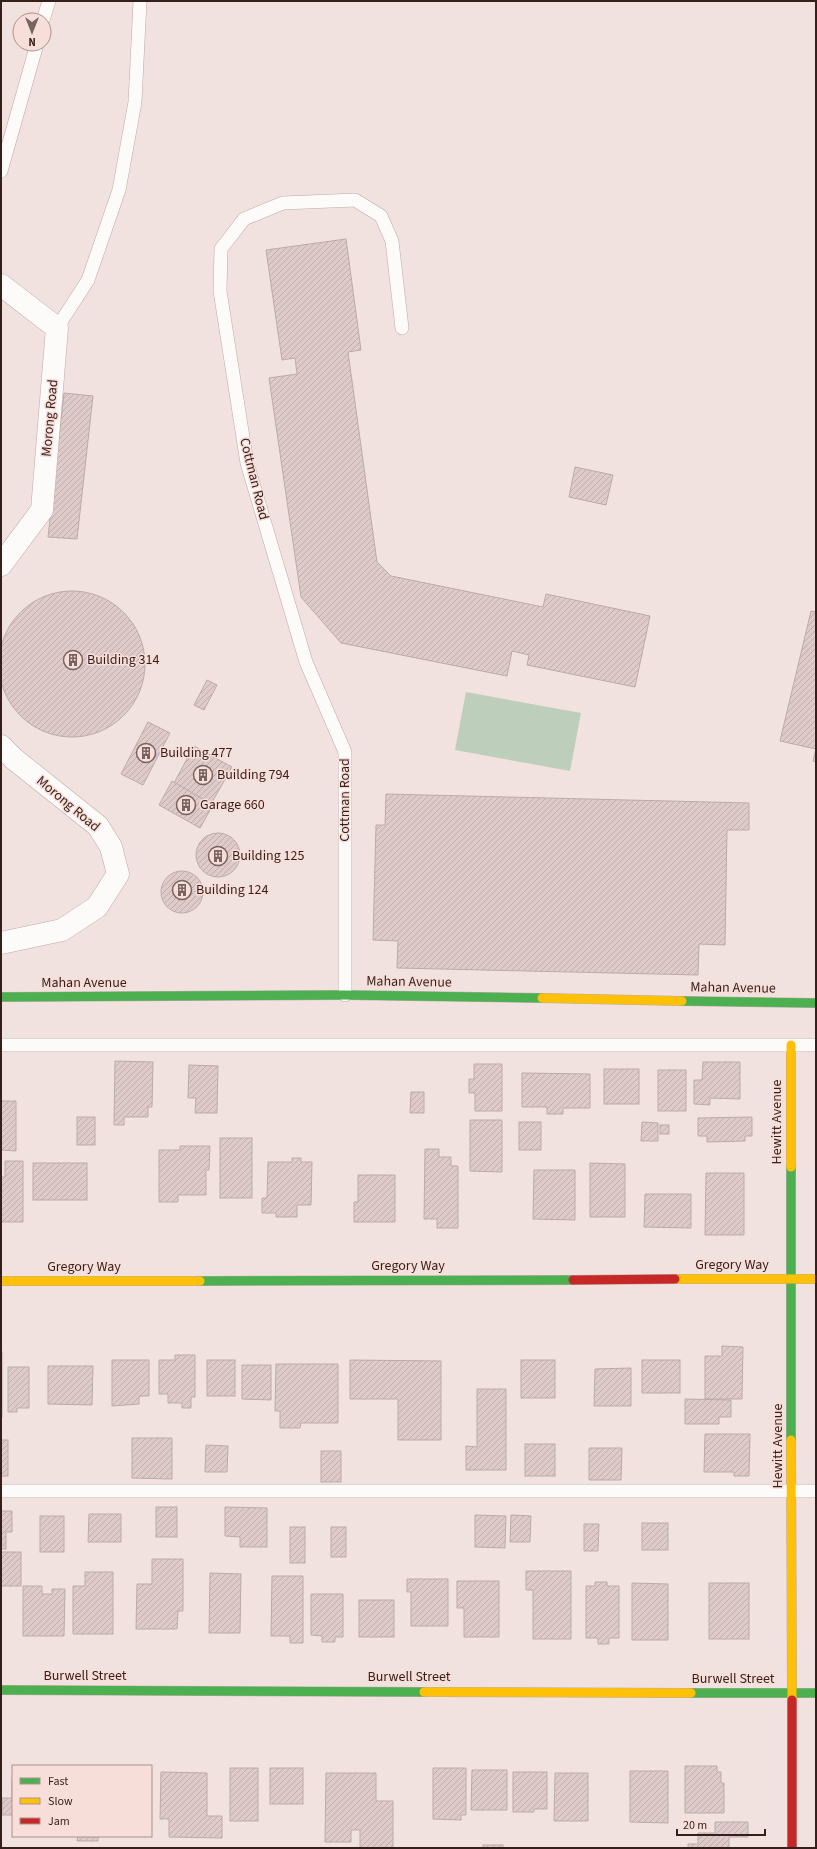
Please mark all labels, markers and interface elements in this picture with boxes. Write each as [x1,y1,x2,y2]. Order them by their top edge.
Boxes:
north arrow [12,12,52,52]
text: N [28,34,36,49]
street label: Morong Road [37,378,63,458]
street label: Cottman Road [234,436,274,522]
building icon: Building 314 [62,649,84,671]
place label: Building 314 [87,650,160,670]
building icon: Building 477 [135,742,157,764]
place label: Building 477 [160,743,233,763]
street label: Cottman Road [335,758,355,842]
building icon: Building 794 [192,764,214,786]
place label: Building 794 [217,765,290,785]
street label: Morong Road [32,771,104,837]
building icon: Garage 660 [175,794,197,816]
place label: Garage 660 [200,795,265,815]
building icon: Building 125 [207,845,229,867]
place label: Building 125 [232,846,305,866]
building icon: Building 124 [171,879,193,901]
place label: Building 124 [196,880,269,900]
street label: Mahan Avenue [366,971,452,993]
street label: Mahan Avenue [41,973,127,993]
street label: Mahan Avenue [690,977,776,999]
street label: Hewitt Avenue [767,1080,787,1164]
street label: Gregory Way [695,1255,769,1275]
street label: Gregory Way [371,1256,445,1276]
street label: Gregory Way [47,1257,121,1277]
street label: Hewitt Avenue [768,1404,788,1488]
street label: Burwell Street [44,1666,127,1686]
street label: Burwell Street [368,1667,451,1687]
street label: Burwell Street [692,1669,775,1689]
legend [12,1765,152,1837]
text: Fast [48,1773,68,1790]
text: Slow [48,1793,73,1810]
scale bar [677,1811,765,1837]
text: Jam [48,1813,70,1830]
text: 20 m [683,1817,707,1834]

